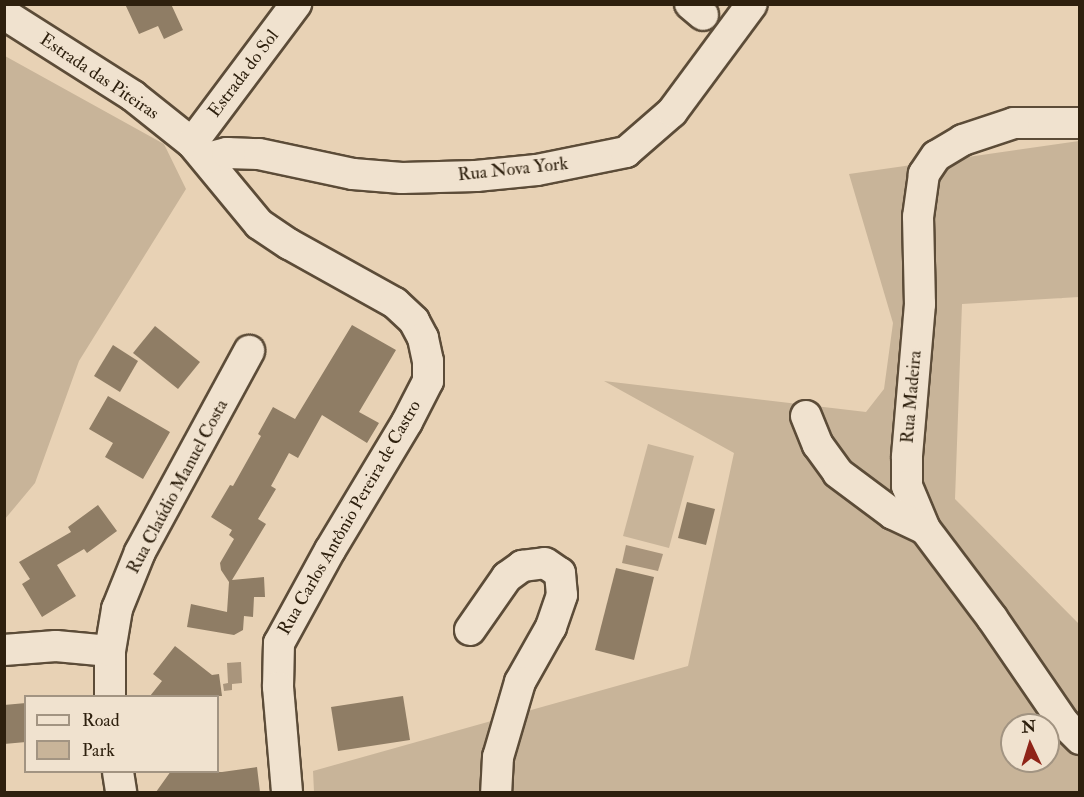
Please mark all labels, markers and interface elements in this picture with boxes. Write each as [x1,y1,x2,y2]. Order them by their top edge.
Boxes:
street label: Estrada do Sol [204,26,284,122]
street label: Estrada das Piteiras [35,29,163,125]
street label: Rua Nova York [457,153,569,187]
street label: Rua Madeira [897,350,927,444]
street label: Rua Claúdio Manuel Costa [123,396,233,578]
street label: Rua Carlos Antônio Pereira de Castro [274,397,426,639]
legend [24,695,219,773]
text: Road [82,709,120,732]
north arrow [1000,713,1060,773]
text: N [1021,717,1037,738]
text: Park [82,739,115,762]

